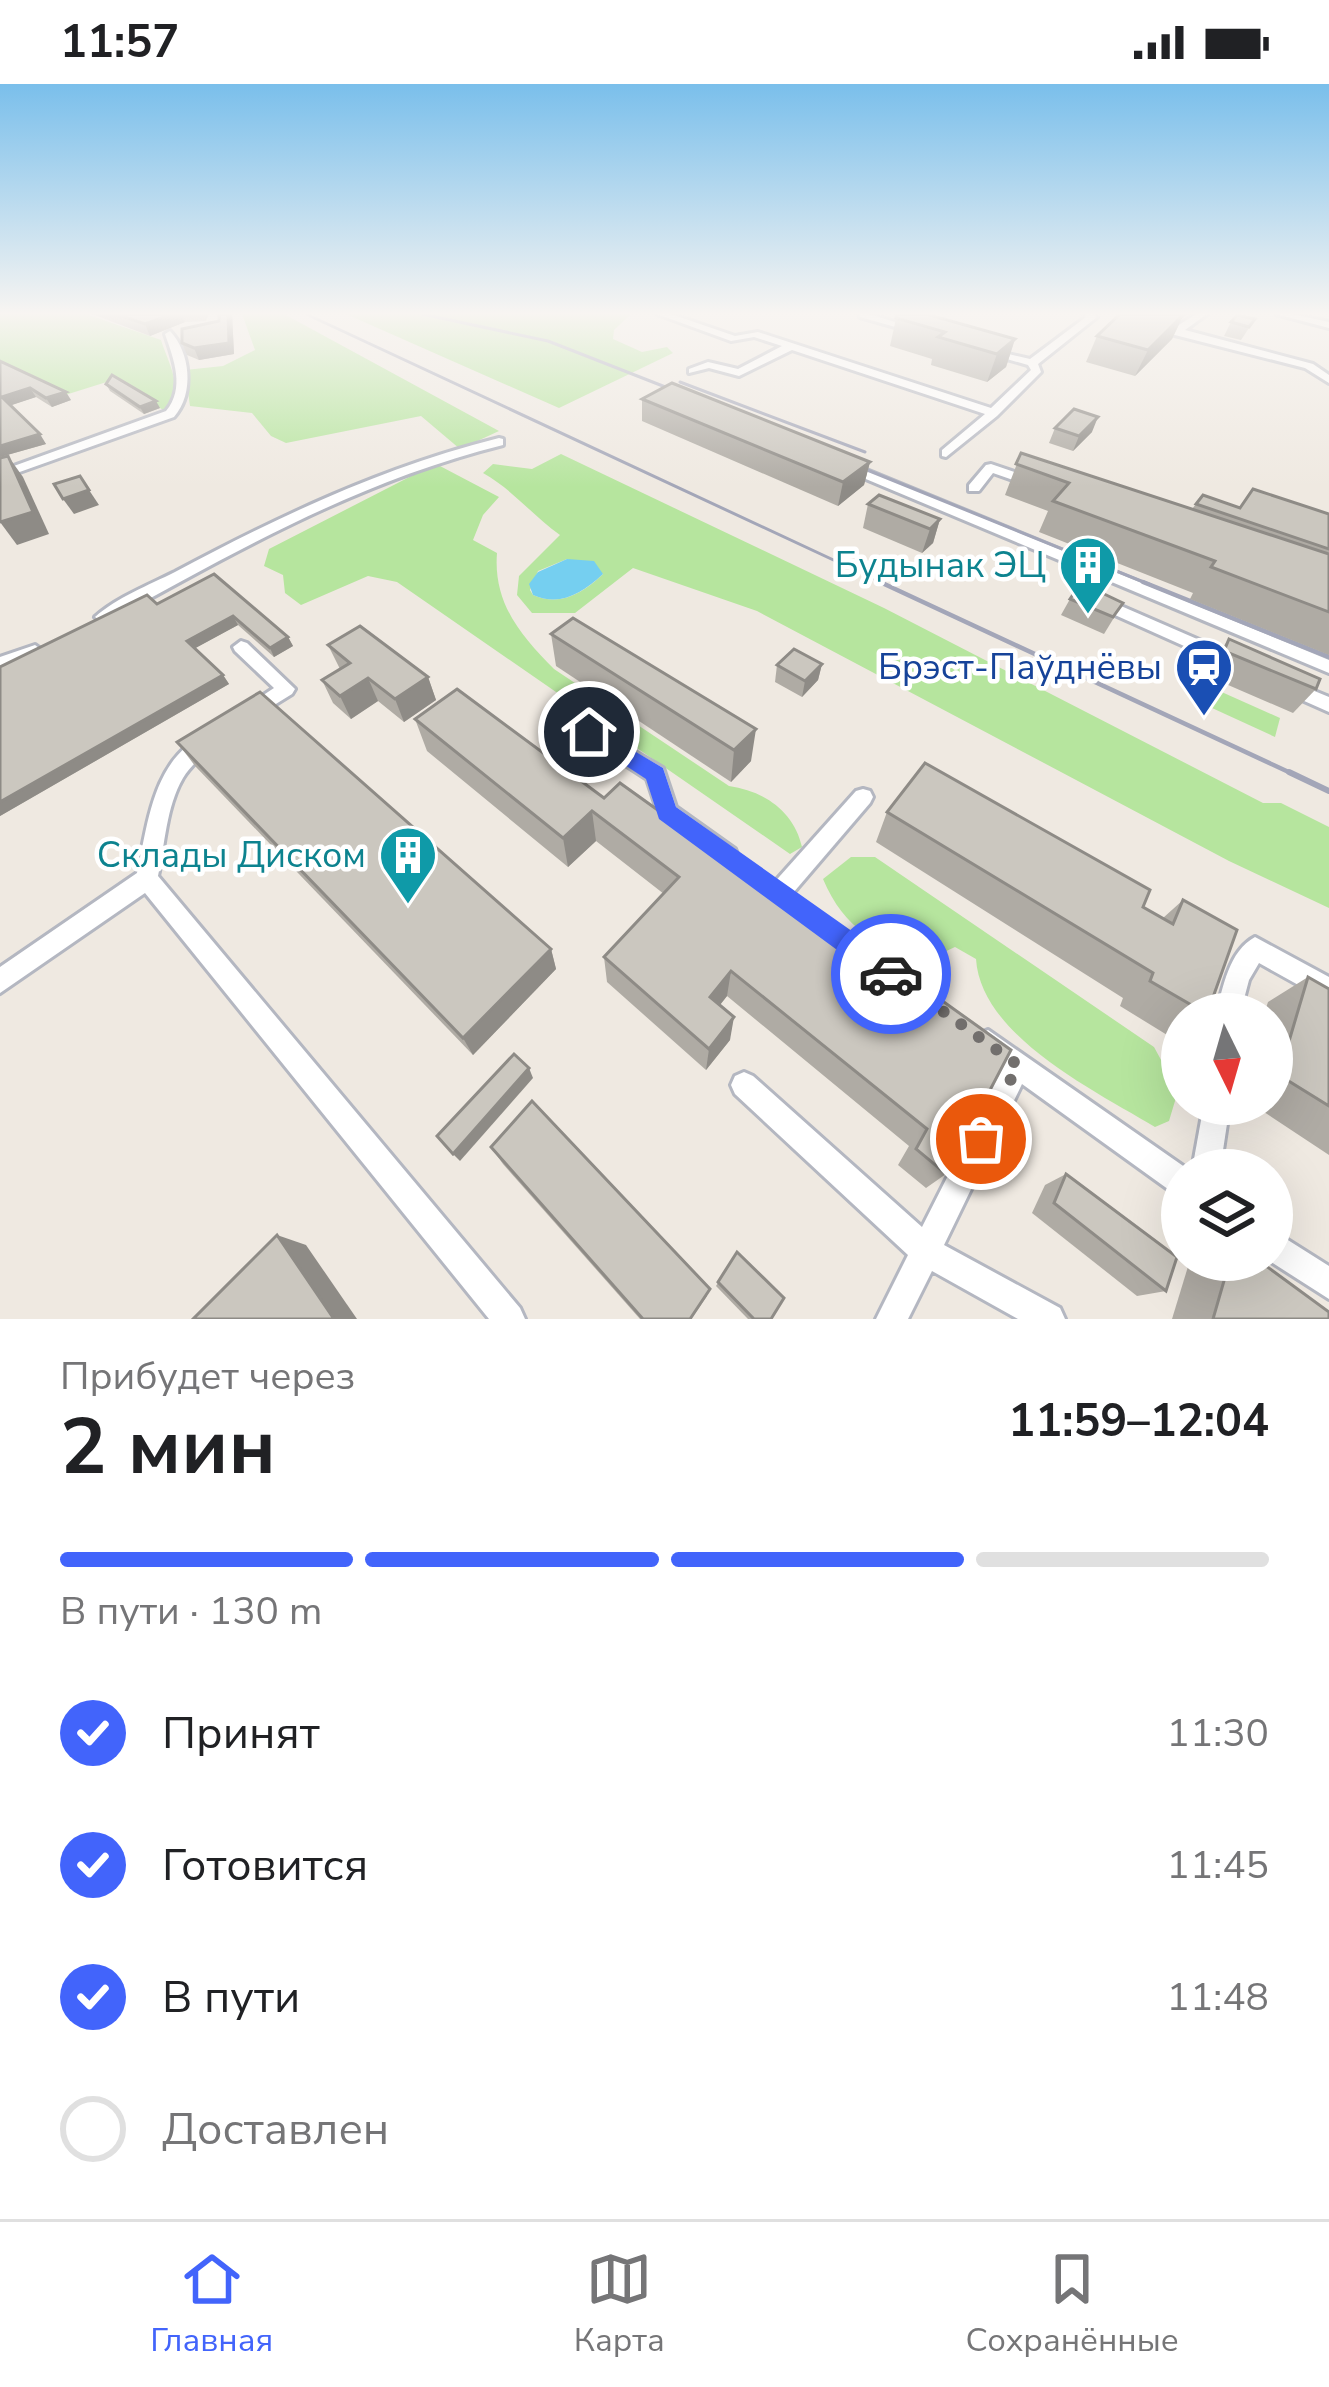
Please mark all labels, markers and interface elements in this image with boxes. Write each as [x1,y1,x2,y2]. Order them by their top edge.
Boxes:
text: 11:57 [60,12,179,73]
building icon: Будынак ЭЦ [1057,534,1119,616]
place label: Будынак ЭЦ [835,541,1046,590]
station icon: Брэст-Паўднёвы [1173,636,1235,718]
place label: Брэст-Паўднёвы [878,643,1162,692]
pin [538,681,640,783]
icon: home [556,699,622,765]
building icon: Склады Диском [377,824,439,906]
place label: Склады Диском [97,831,366,880]
courier [831,914,951,1034]
icon: car [858,941,924,1007]
north arrow [1161,993,1293,1125]
map controls [1161,993,1293,1281]
pin [930,1088,1032,1190]
icon: bag [948,1106,1014,1172]
button: layers [1161,1149,1293,1281]
text: Прибудет через [60,1350,355,1403]
text: 11:59–12:04 [1008,1391,1269,1452]
text: 2 мин [60,1394,276,1501]
text: В пути · 130 m [60,1585,322,1638]
icon: check [60,1700,126,1766]
text: Принят [162,1703,320,1764]
text: 11:30 [1167,1707,1269,1760]
icon: check [60,1832,126,1898]
text: Готовится [162,1835,368,1896]
text: 11:45 [1167,1839,1269,1892]
icon: check [60,1964,126,2030]
text: В пути [162,1967,300,2028]
text: 11:48 [1167,1971,1269,2024]
text: Доставлен [162,2099,389,2160]
tab: Главная [150,2246,273,2363]
tab: Карта [574,2246,665,2363]
tab: Сохранённые [965,2246,1179,2363]

